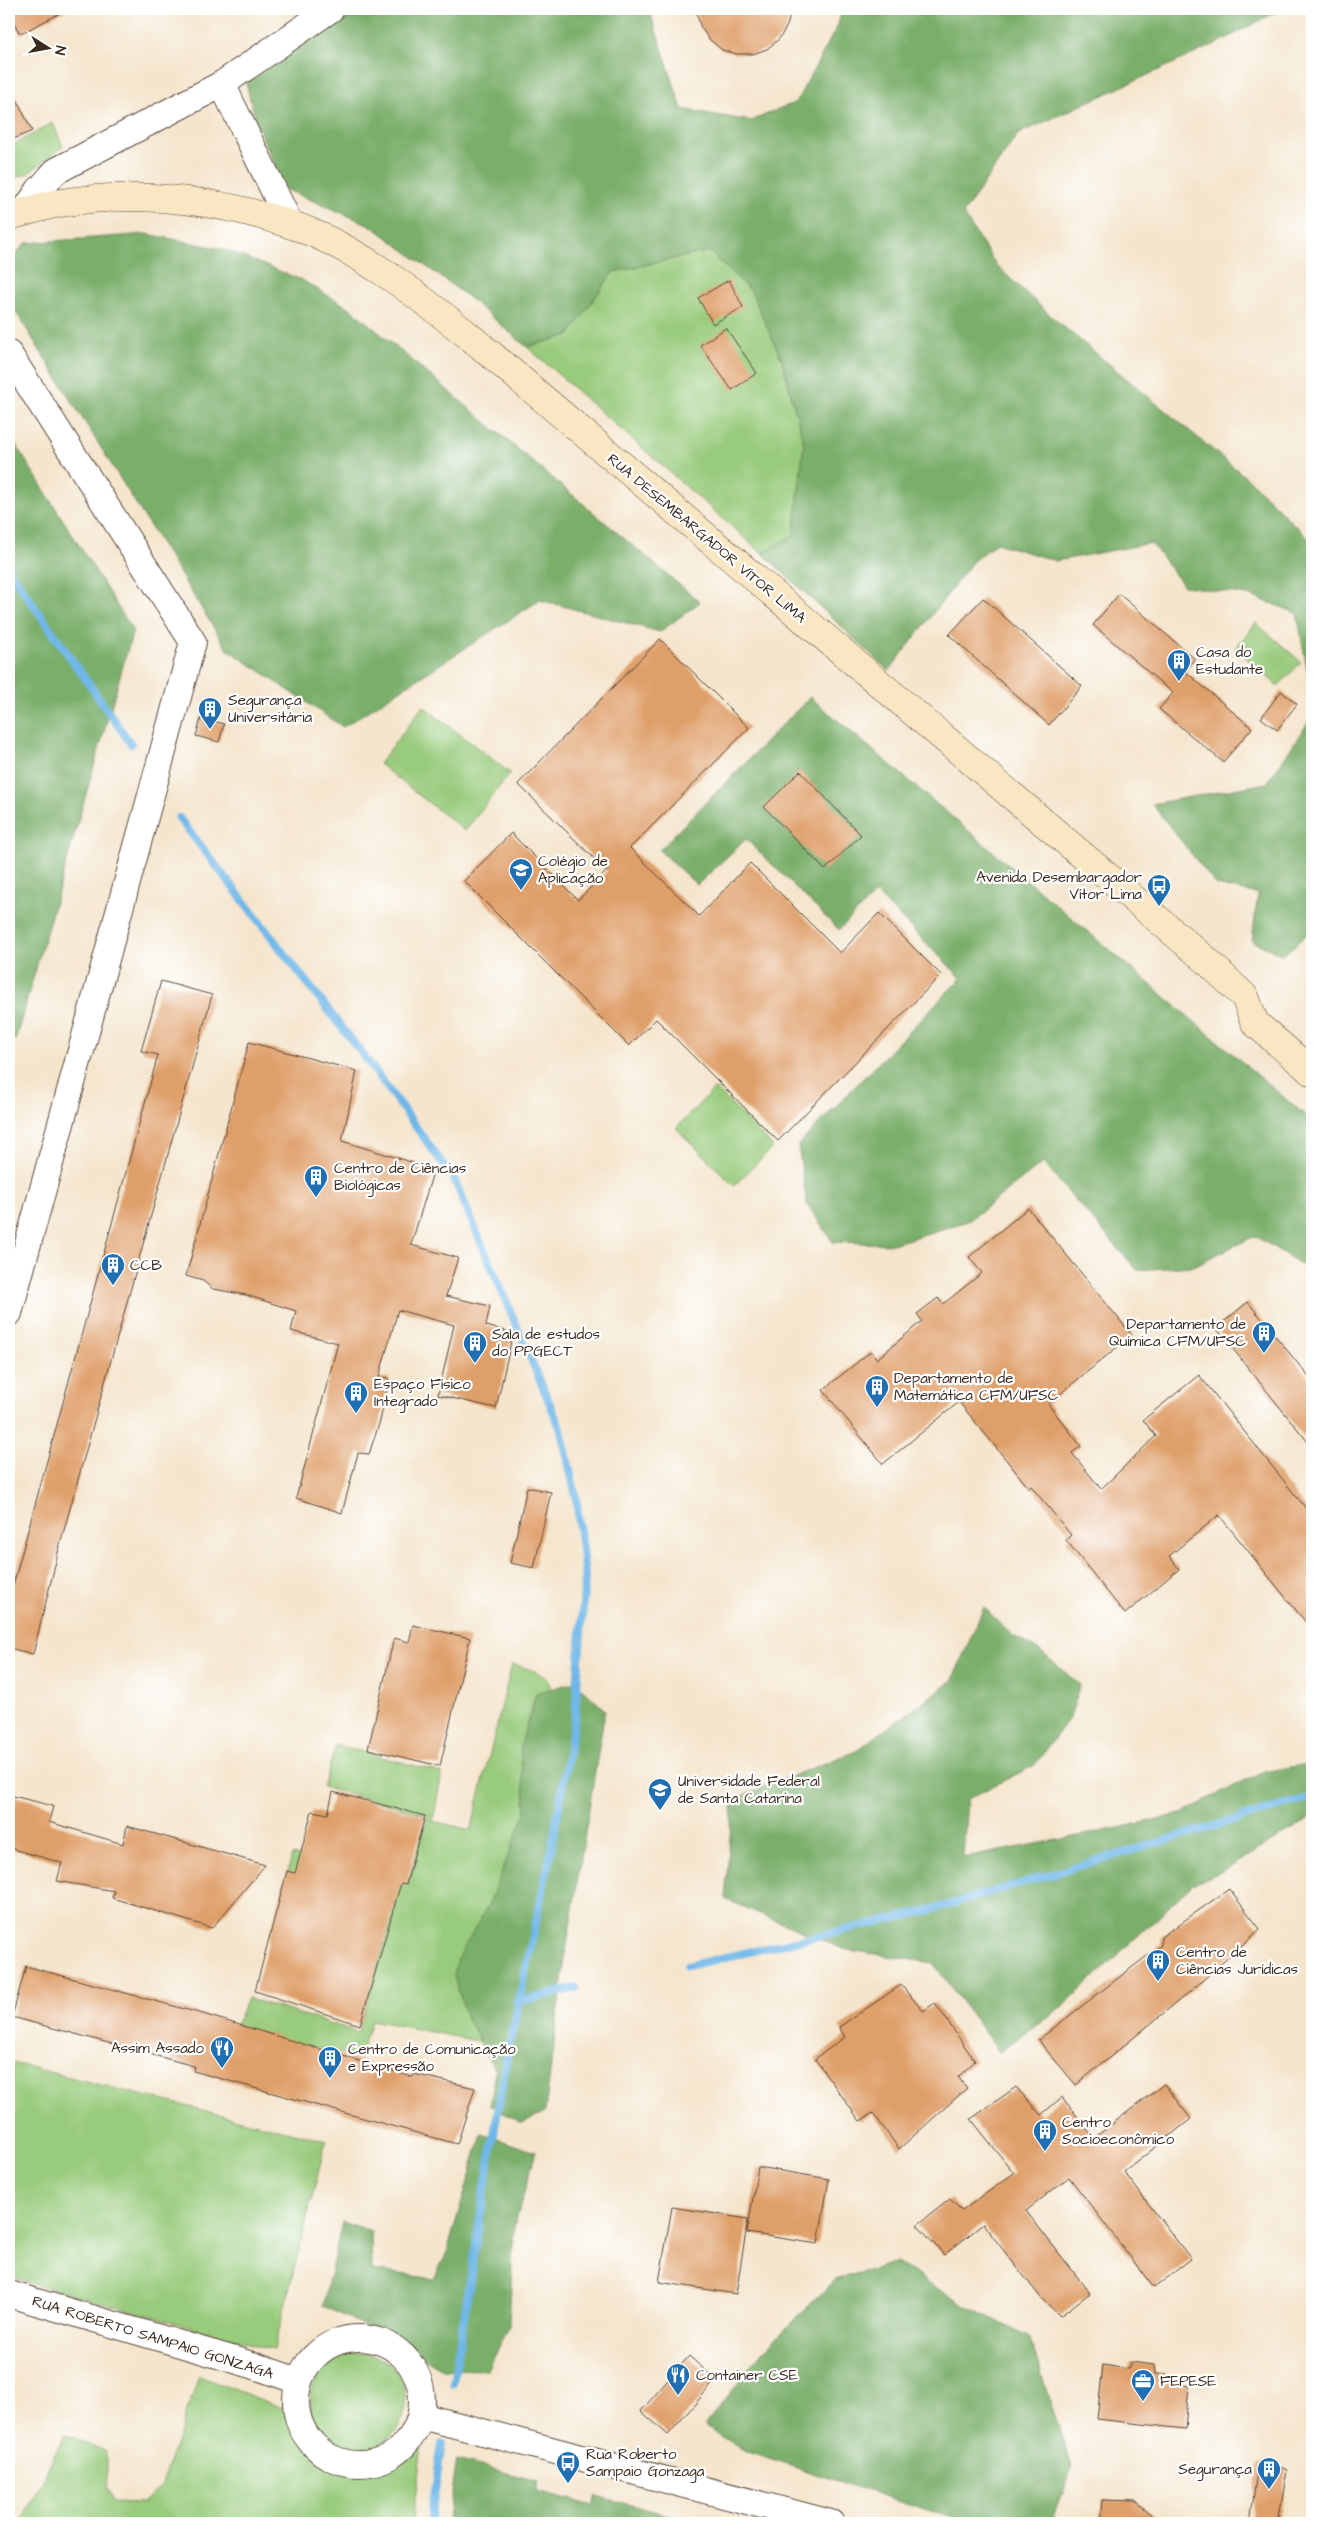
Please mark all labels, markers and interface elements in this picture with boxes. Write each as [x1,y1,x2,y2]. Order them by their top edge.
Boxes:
north arrow [22,22,72,72]
text: N [49,44,70,57]
street label: RUA DESEMBARGADOR VÍTOR LIMA [603,449,811,628]
place label: Casa do Estudante [1196,642,1263,680]
building icon: Casa do Estudante [1166,648,1192,682]
place label: Segurança Universitária [228,690,312,728]
building icon: Segurança Universitária [197,696,223,730]
place label: Colégio de Aplicação [538,851,608,889]
school or university icon: Colégio de Aplicação [508,857,534,891]
place label: Avenida Desembargador Vítor Lima [976,867,1142,905]
bus stop icon: Avenida Desembargador Vítor Lima [1146,873,1172,907]
place label: Centro de Ciências Biológicas [334,1158,467,1197]
building icon: Centro de Ciências Biológicas [303,1164,329,1198]
building icon: CCB [100,1252,126,1286]
place label: CCB [130,1255,162,1276]
place label: Departamento de Química CFM/UFSC [1109,1314,1246,1352]
building icon: Departamento de Química CFM/UFSC [1251,1320,1277,1354]
place label: Sala de estudos do PPGECT [492,1324,601,1362]
building icon: Sala de estudos do PPGECT [462,1330,488,1364]
place label: Departamento de Matemática CFM/UFSC [894,1368,1059,1406]
place label: Espaço Físico Integrado [374,1374,471,1413]
building icon: Departamento de Matemática CFM/UFSC [864,1374,890,1408]
building icon: Espaço Físico Integrado [343,1380,369,1414]
place label: Universidade Federal de Santa Catarina [678,1771,820,1809]
school or university icon: Universidade Federal de Santa Catarina [647,1777,673,1811]
place label: Centro de Ciências Jurídicas [1176,1942,1299,1980]
building icon: Centro de Ciências Jurídicas [1145,1948,1171,1982]
restaurant icon: Assim Assado [209,2035,235,2069]
place label: Assim Assado [111,2038,205,2059]
place label: Centro de Comunicação e Expressão [348,2039,516,2077]
building icon: Centro de Comunicação e Expressão [317,2045,343,2079]
place label: Centro Socioeconômico [1062,2112,1175,2150]
building icon: Centro Socioeconômico [1032,2118,1058,2152]
street label: RUA ROBERTO SAMPAIO GONZAGA [30,2291,277,2384]
restaurant icon: Container CSE [665,2362,691,2396]
place label: Container CSE [696,2365,798,2386]
office icon: FEPESE [1130,2368,1156,2402]
place label: FEPESE [1160,2371,1216,2392]
place label: Rua Roberto Sampaio Gonzaga [586,2444,705,2483]
bus stop icon: Rua Roberto Sampaio Gonzaga [555,2450,581,2484]
building icon: Segurança [1256,2456,1282,2490]
place label: Segurança [1178,2459,1252,2481]

